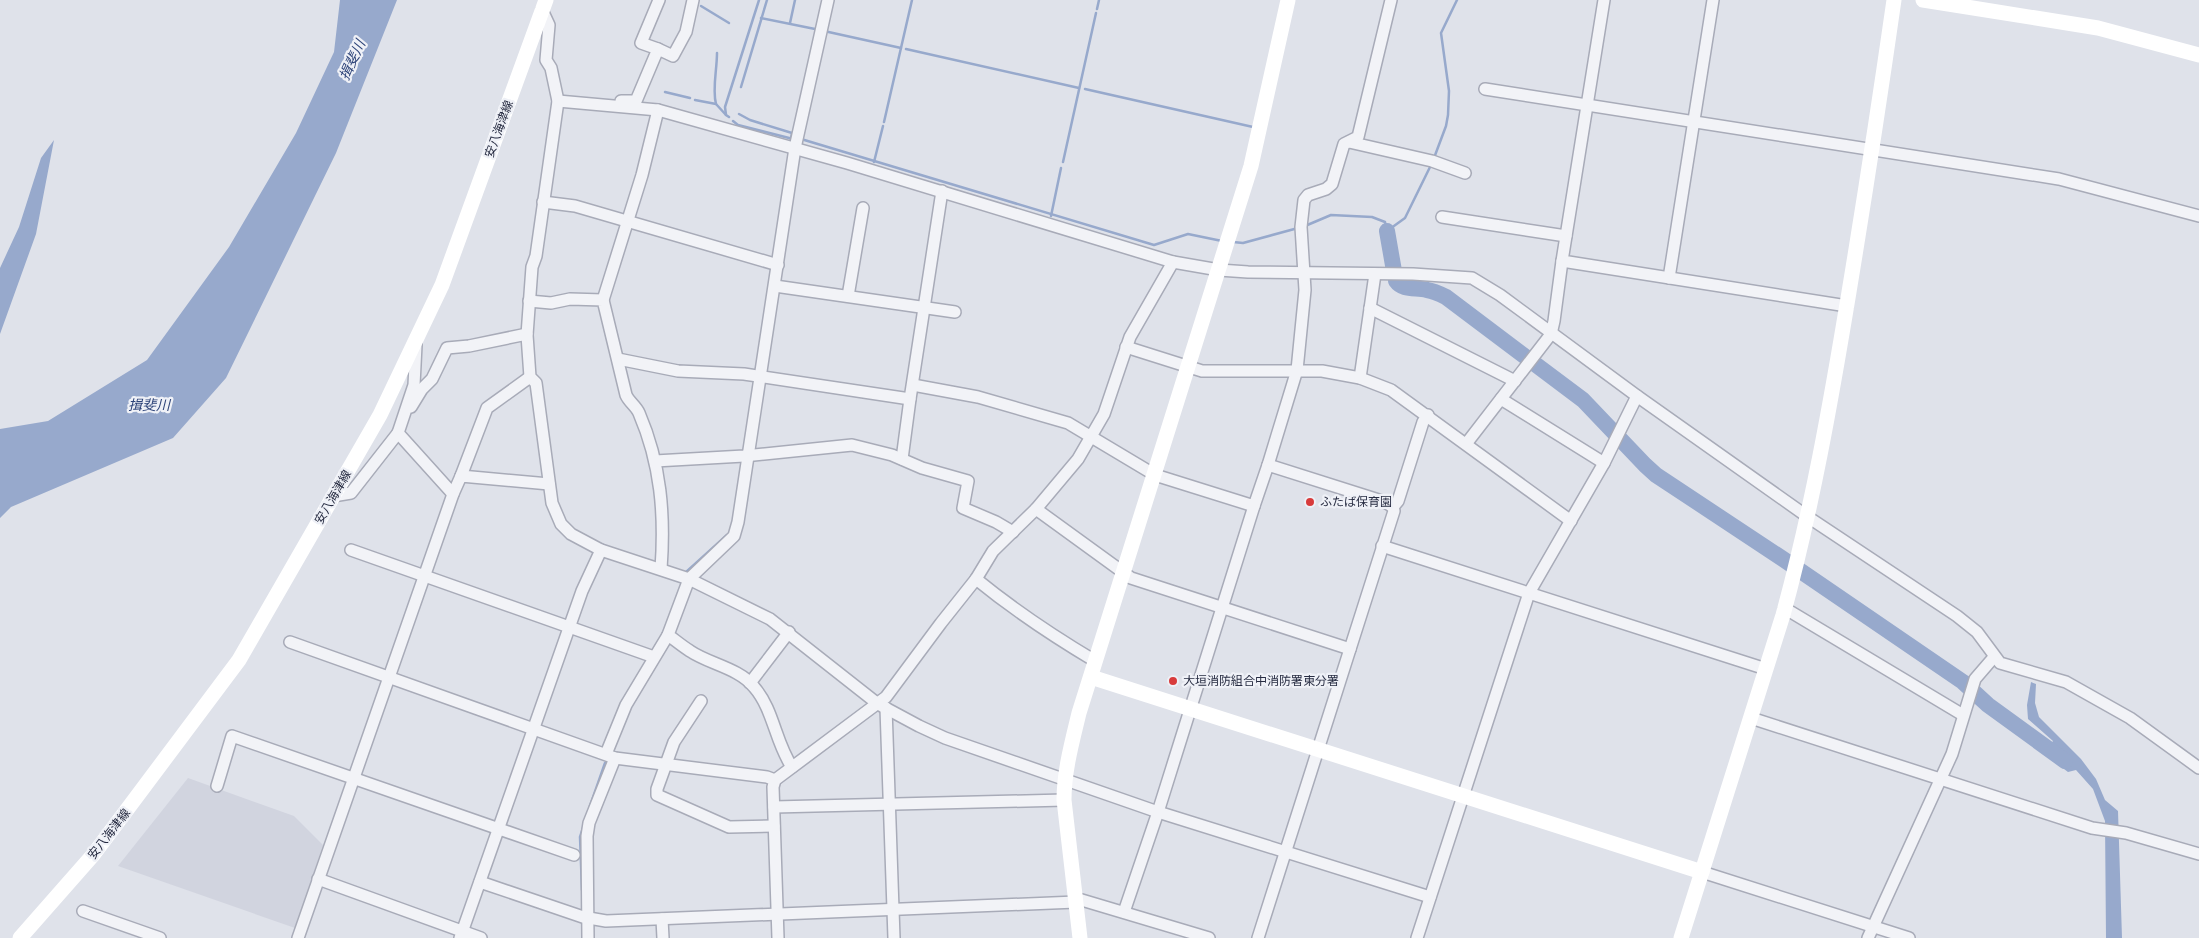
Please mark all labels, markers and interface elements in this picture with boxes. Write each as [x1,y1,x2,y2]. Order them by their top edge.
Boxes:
water label: 揖斐川 [335,35,370,83]
street label: 安八海津線 [481,98,516,160]
water label: 揖斐川 [128,396,172,414]
street label: 安八海津線 [311,467,354,526]
place label: ふたば保育園 [1320,494,1392,509]
marker: ふたば保育園 [1304,496,1316,508]
place label: 大垣消防組合中消防署東分署 [1183,673,1339,688]
marker: 大垣消防組合中消防署東分署 [1167,675,1179,687]
street label: 安八海津線 [84,805,133,862]

